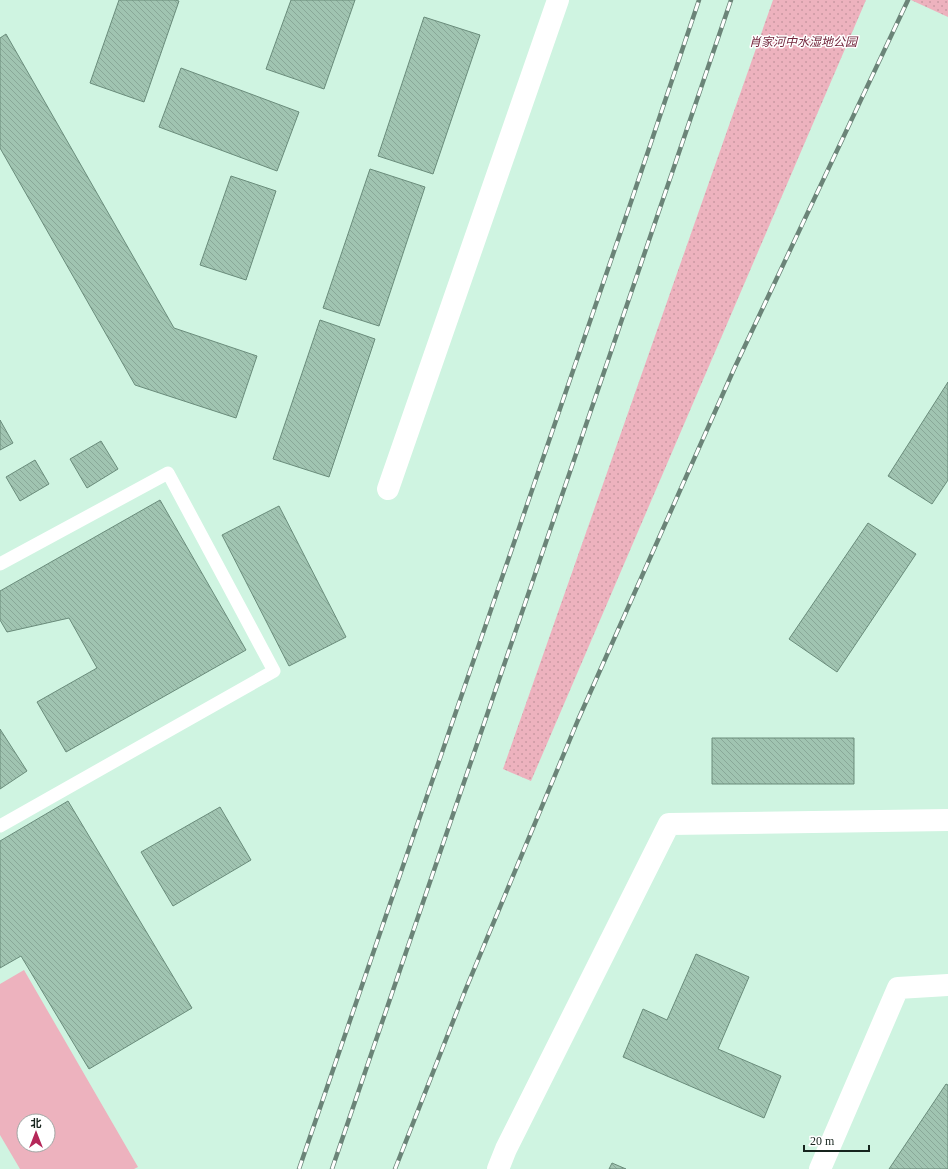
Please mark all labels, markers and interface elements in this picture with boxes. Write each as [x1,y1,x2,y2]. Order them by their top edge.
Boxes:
park label: 肖家河中水湿地公园 [749,35,859,49]
north arrow [16,1113,56,1153]
text: 北 [31,1117,42,1129]
scale bar [804,1127,869,1153]
text: 20 m [810,1134,835,1148]

